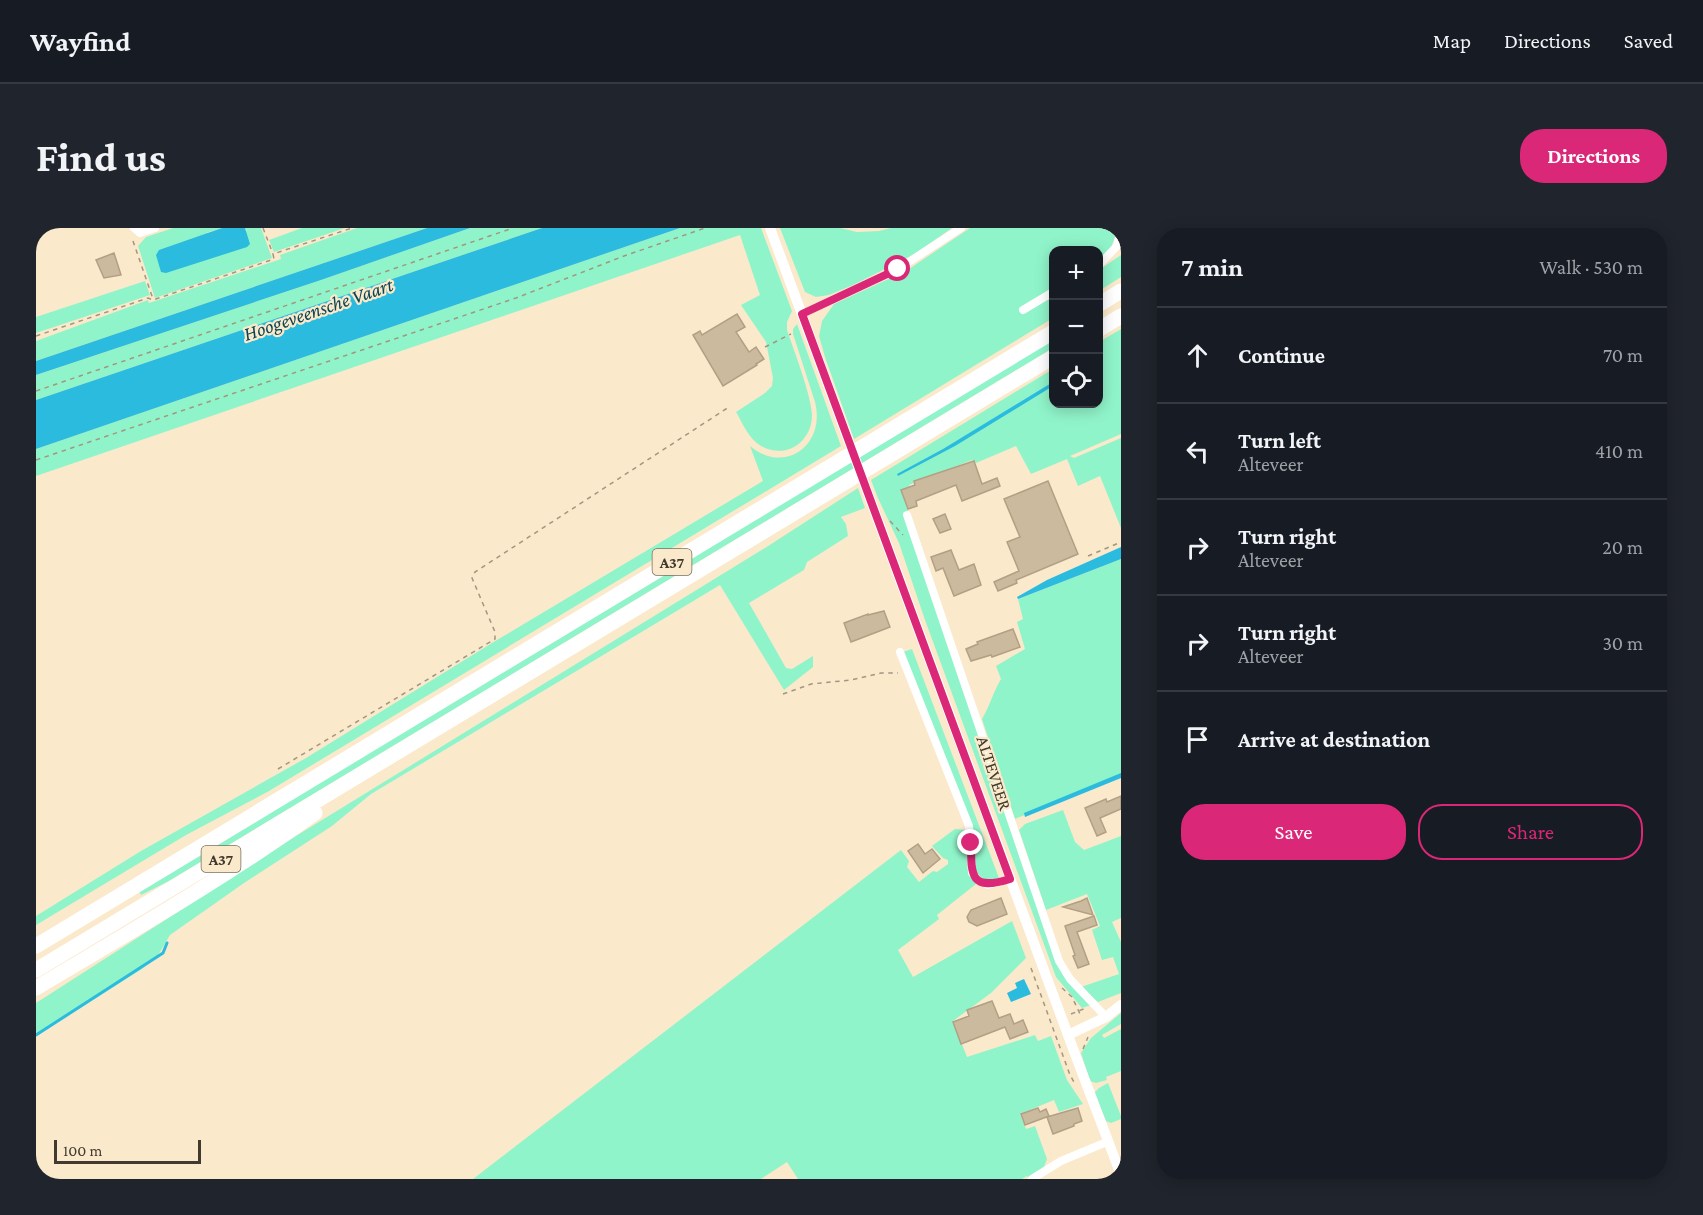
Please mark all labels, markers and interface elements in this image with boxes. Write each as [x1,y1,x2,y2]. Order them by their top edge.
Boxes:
text: Wayfind [30,26,131,57]
text: Map [1433,29,1471,53]
text: Directions [1504,29,1591,53]
text: Saved [1624,29,1673,53]
button: Directions [1520,129,1667,183]
text: Find us [36,133,166,180]
map controls [1049,246,1103,408]
button: + [1049,246,1103,300]
text: 7 min [1181,253,1243,282]
route start [884,255,910,281]
text: Walk · 530 m [1539,256,1643,278]
water label: Hoogeveensche Vaart [240,273,397,346]
button: − [1049,300,1103,354]
icon: ahead [1181,339,1214,372]
text: Continue [1238,343,1325,368]
text: 70 m [1603,344,1643,366]
button: locate [1049,354,1103,408]
text: Turn left [1238,428,1321,453]
icon: left [1181,435,1214,468]
text: 410 m [1595,440,1643,462]
text: Alteveer [1238,453,1304,475]
text: Turn right [1238,524,1336,549]
icon: right [1181,531,1214,564]
text: 20 m [1602,536,1643,558]
road number: A37 [652,549,692,575]
text: Alteveer [1238,549,1304,571]
text: Turn right [1238,620,1336,645]
icon: right [1181,627,1214,660]
text: 30 m [1602,632,1643,654]
text: Alteveer [1238,645,1304,667]
icon: arrive [1181,723,1214,756]
text: Arrive at destination [1238,727,1430,752]
street label: ALTEVEER [973,733,1016,814]
button: Save [1181,804,1406,860]
button: Share [1418,804,1643,860]
route end [957,829,983,855]
road number: A37 [202,846,240,872]
scale bar [54,1137,201,1164]
text: 100 m [63,1142,102,1159]

